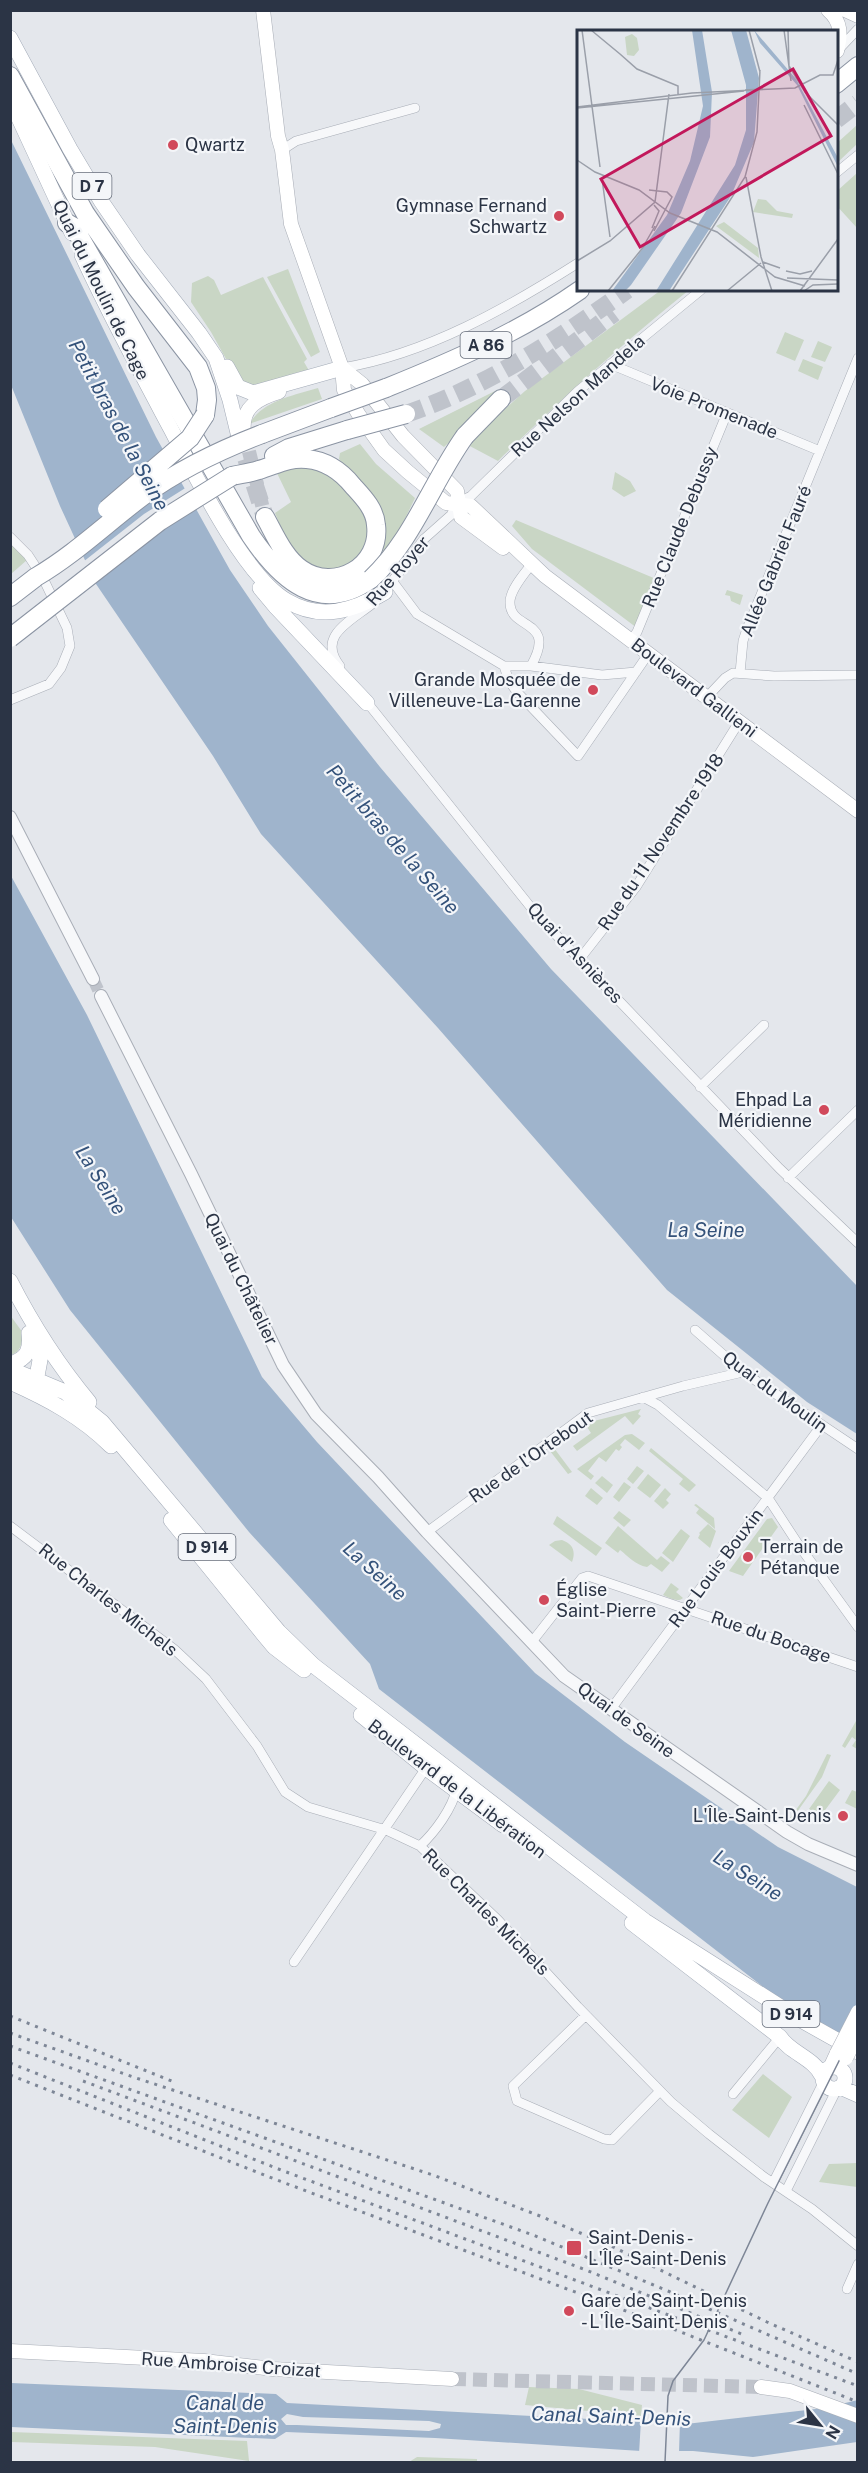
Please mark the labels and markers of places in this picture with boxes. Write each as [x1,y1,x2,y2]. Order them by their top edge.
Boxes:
place label: Qwartz [185,134,245,155]
marker: Qwartz [166,138,180,152]
place label: Gymnase Fernand Schwartz [396,195,547,237]
marker: Gymnase Fernand Schwartz [552,209,566,223]
place label: Grande Mosquée de Villeneuve-La-Garenne [389,669,581,711]
marker: Grande Mosquée de Villeneuve-La-Garenne [586,683,600,697]
place label: Ehpad La Méridienne [718,1089,812,1131]
marker: Ehpad La Méridienne [817,1103,831,1117]
place label: Terrain de Pétanque [760,1536,843,1578]
marker: Terrain de Pétanque [741,1550,755,1564]
place label: Église Saint-Pierre [556,1578,656,1621]
marker: Église Saint-Pierre [537,1593,551,1607]
place label: L'Île-Saint-Denis [693,1805,831,1826]
marker: L'Île-Saint-Denis [836,1809,850,1823]
place label: Saint-Denis - L'Île-Saint-Denis [588,2227,726,2269]
marker: Saint-Denis - L'Île-Saint-Denis [565,2239,583,2257]
place label: Gare de Saint-Denis - L'Île-Saint-Denis [581,2290,747,2332]
marker: Gare de Saint-Denis - L'Île-Saint-Denis [562,2304,576,2318]

